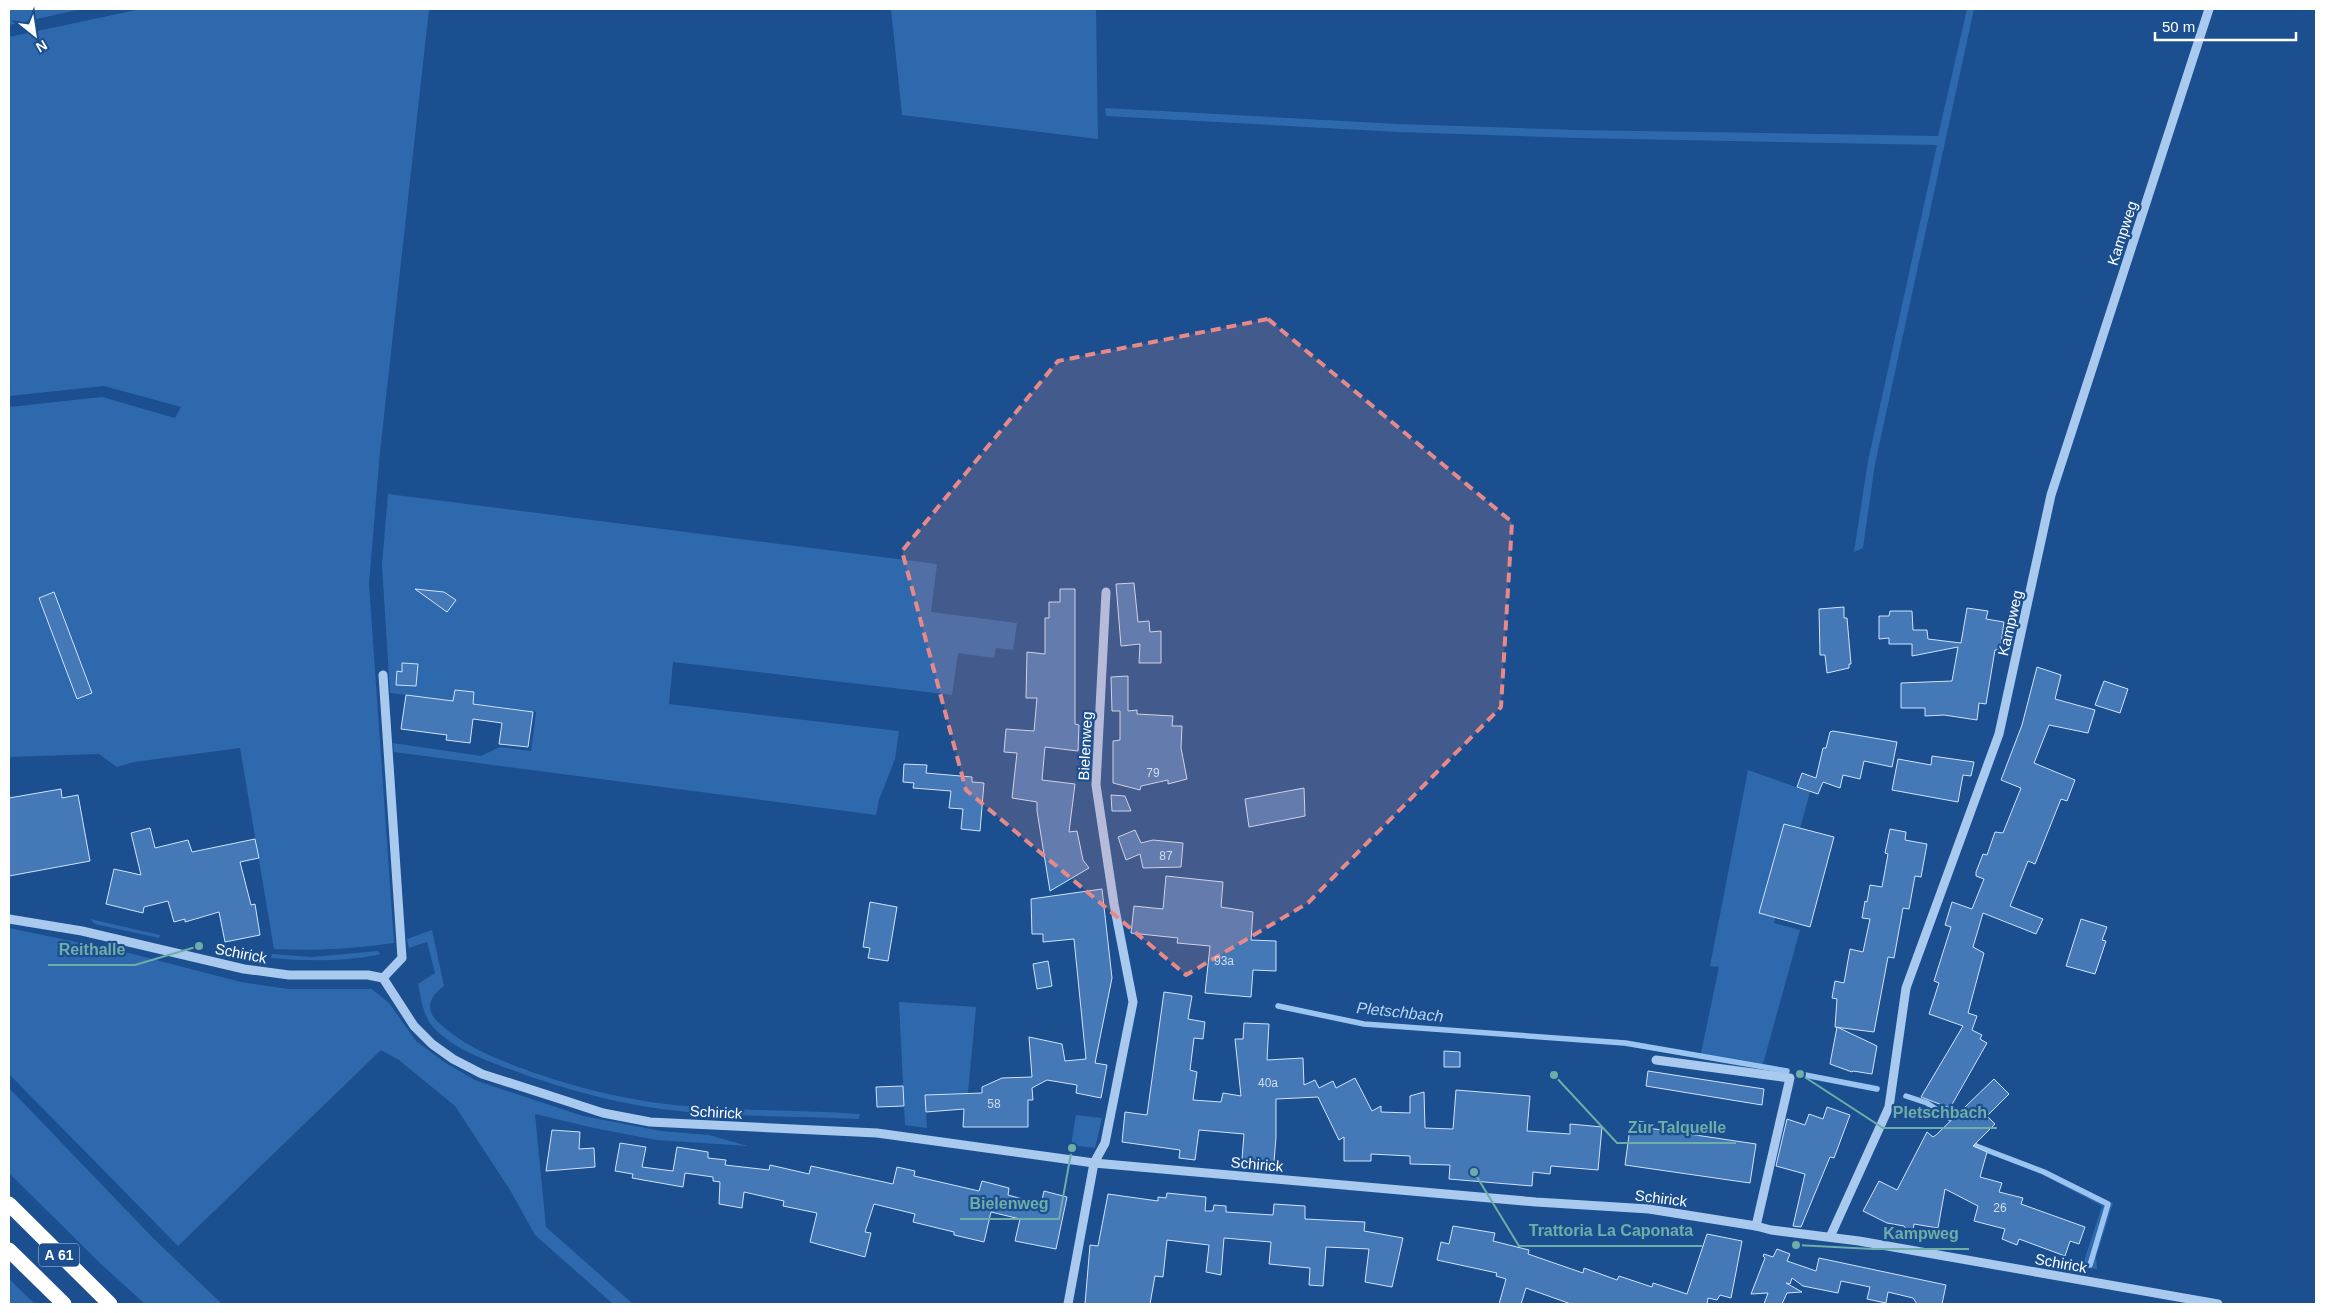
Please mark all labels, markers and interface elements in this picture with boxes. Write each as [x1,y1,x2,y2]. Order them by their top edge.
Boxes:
north arrow [10,10,60,60]
scale bar [2155,10,2296,42]
text: 50 m [2162,18,2195,35]
text: N [33,37,50,56]
street label: Kampweg [2104,199,2140,267]
street label: Kampweg [1994,589,2026,657]
street label: Bielenweg [1075,711,1095,781]
house number: 79 [1146,766,1160,780]
house number: 87 [1159,849,1173,863]
callout: Reithalle [48,934,135,965]
street label: Schirick [214,940,269,966]
text: Reithalle [59,941,125,958]
house number: 93a [1214,954,1234,968]
water label: Pletschbach [1356,999,1444,1025]
house number: 40a [1258,1076,1278,1090]
house number: 58 [987,1097,1001,1111]
callout: Pletschbach [1883,1097,1997,1128]
street label: Schirick [689,1102,743,1122]
text: Pletschbach [1893,1104,1987,1121]
callout: Zur Talquelle [1617,1112,1736,1143]
text: Zur Talquelle [1628,1119,1726,1136]
street label: Schirick [1230,1153,1284,1175]
street label: Schirick [1634,1186,1689,1210]
callout: Bielenweg [960,1188,1059,1219]
text: Bielenweg [969,1195,1049,1212]
house number: 26 [1993,1201,2007,1215]
callout: Trattoria La Caponata [1519,1215,1703,1246]
callout: Kampweg [1873,1218,1969,1249]
text: Trattoria La Caponata [1529,1222,1693,1239]
text: Kampweg [1883,1225,1959,1242]
road number: A 61 [39,1244,79,1266]
street label: Schirick [2034,1250,2089,1276]

